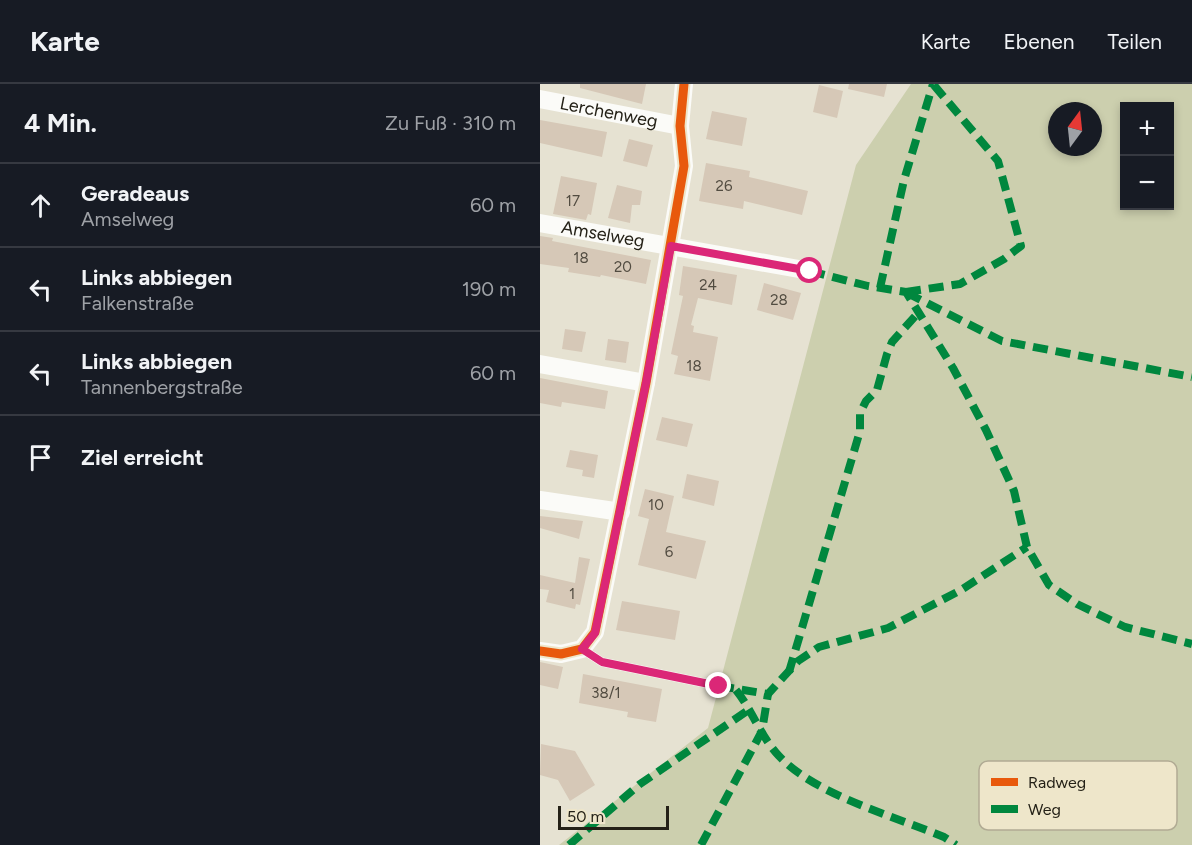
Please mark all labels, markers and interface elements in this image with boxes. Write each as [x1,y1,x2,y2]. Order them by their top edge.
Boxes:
text: Karte [30,24,100,58]
text: Karte [921,29,970,54]
text: Ebenen [1003,29,1075,54]
text: Teilen [1108,29,1162,54]
street label: Lerchenweg [558,92,659,132]
north arrow [1048,102,1102,156]
map controls [1120,102,1174,210]
button: + [1120,102,1174,156]
text: 4 Min. [24,107,97,139]
text: Zu Fuß · 310 m [385,111,516,135]
button: − [1120,156,1174,210]
house number: 26 [716,177,733,195]
text: Geradeaus [81,180,189,207]
icon: ahead [24,189,57,222]
house number: 17 [566,192,580,210]
text: 60 m [470,193,516,217]
text: Amselweg [81,207,174,231]
street label: Amselweg [560,216,646,252]
house number: 18 [573,249,589,267]
route start [796,257,822,283]
house number: 20 [614,258,632,276]
text: Links abbiegen [81,264,232,291]
icon: left [24,273,57,306]
house number: 24 [699,276,717,294]
text: 190 m [462,277,516,301]
text: Falkenstraße [81,291,194,315]
house number: 28 [770,291,788,309]
text: Links abbiegen [81,348,232,375]
icon: left [24,357,57,390]
house number: 18 [686,357,702,375]
text: 60 m [470,361,516,385]
text: Tannenbergstraße [81,375,243,399]
icon: arrive [24,441,57,474]
text: Ziel erreicht [81,444,204,471]
house number: 10 [648,496,664,514]
house number: 6 [665,543,674,561]
house number: 1 [569,585,575,603]
route end [705,672,731,698]
house number: 38/1 [591,684,621,702]
legend [979,761,1177,830]
text: Radweg [1028,773,1086,792]
text: Weg [1028,800,1061,819]
scale bar [558,803,669,830]
text: 50 m [567,807,604,826]

